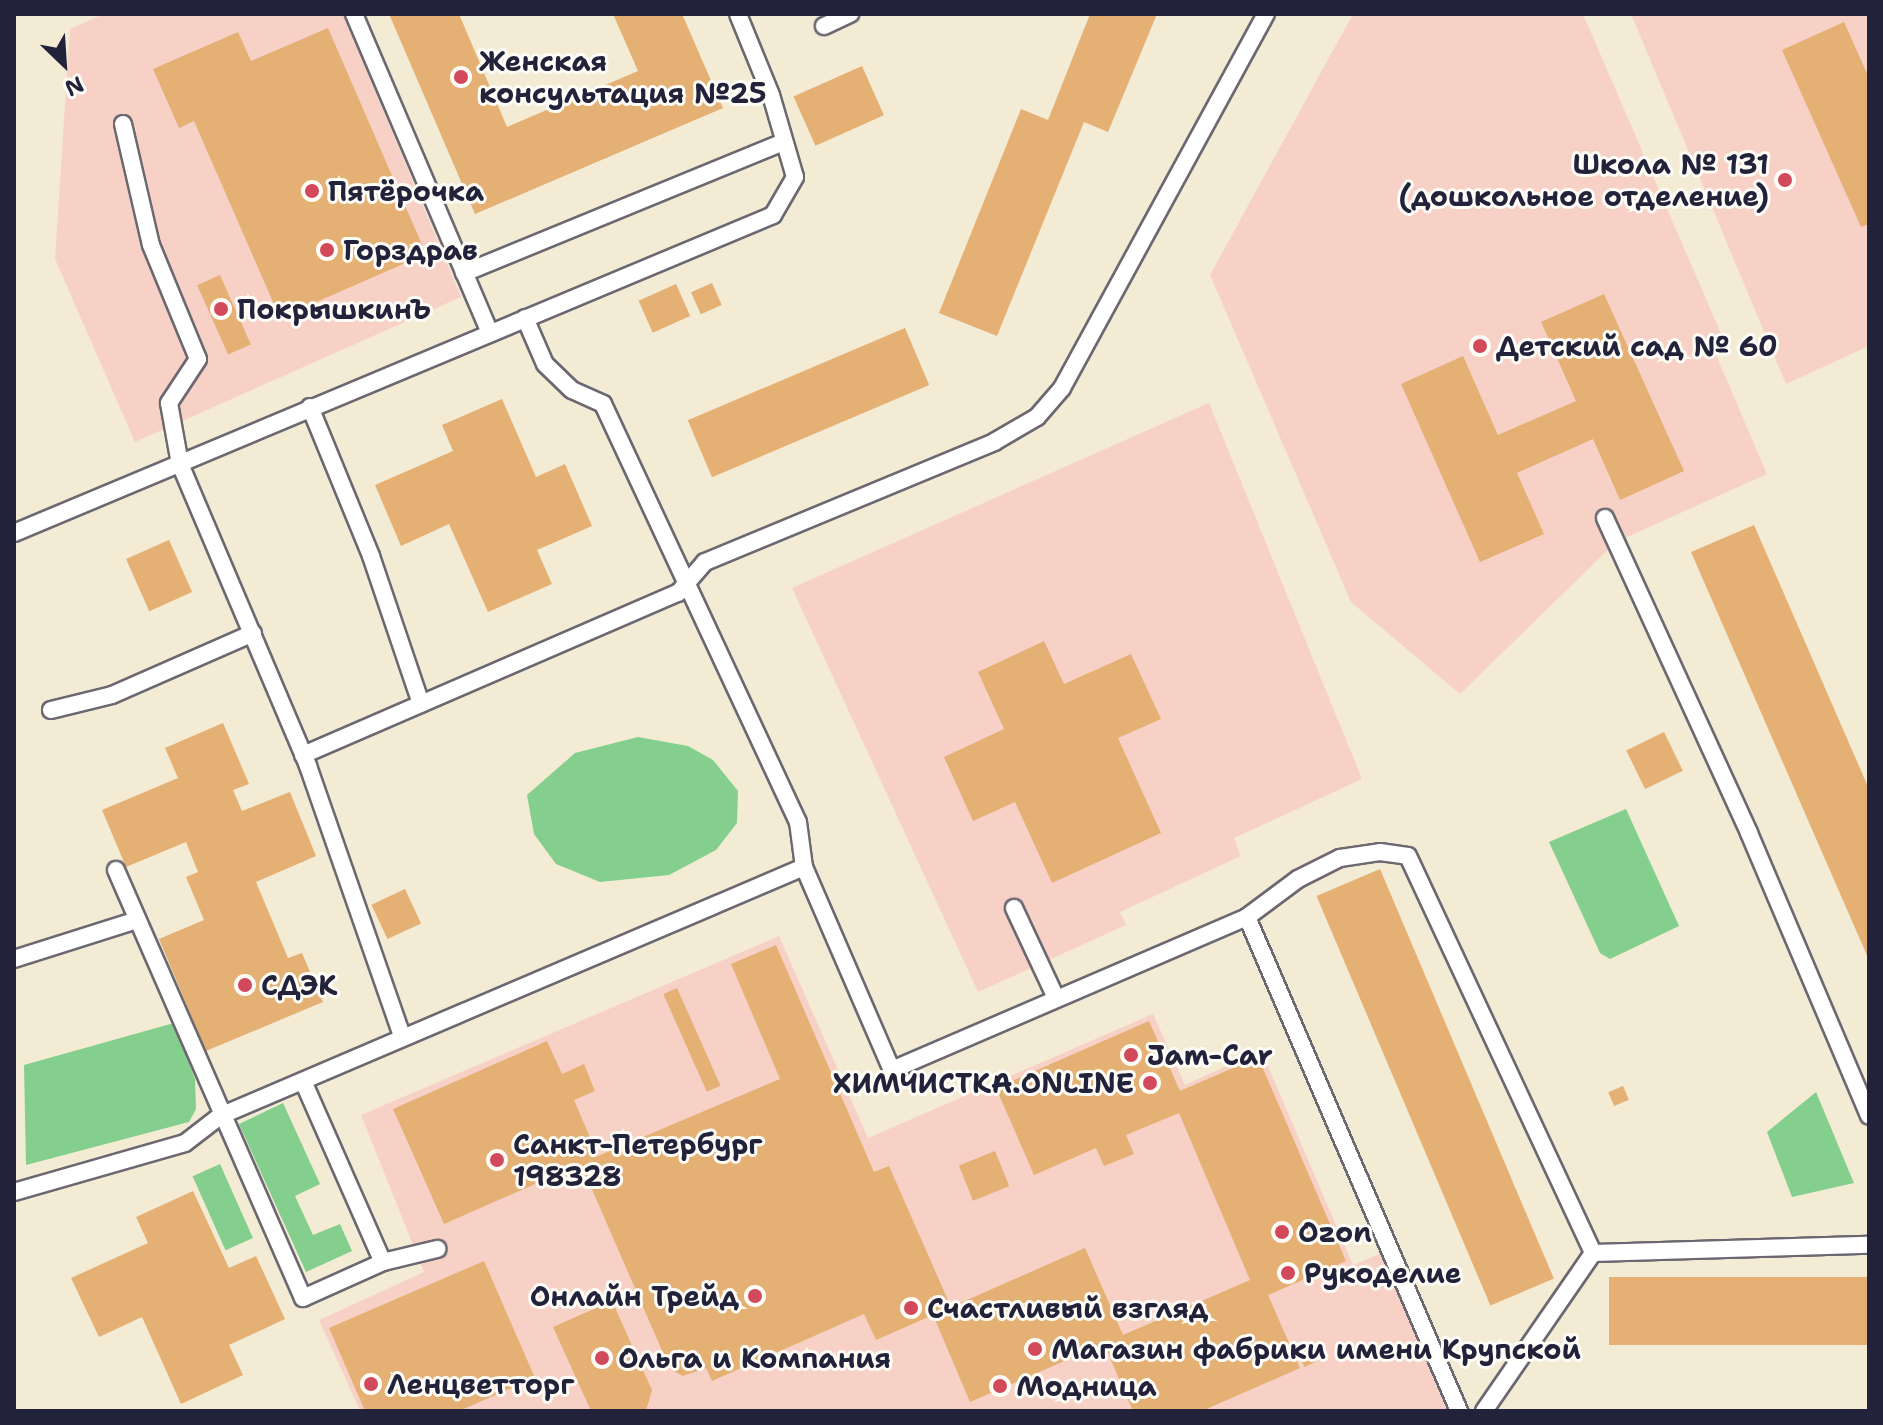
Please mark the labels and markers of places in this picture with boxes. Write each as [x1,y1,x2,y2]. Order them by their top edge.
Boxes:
place label: Женская консультация №25 [479,44,766,110]
marker: Женская консультация №25 [450,66,472,88]
place label: Школа № 131 (дошкольное отделение) [1399,147,1769,213]
marker: Школа № 131 (дошкольное отделение) [1776,171,1794,189]
place label: Пятёрочка [328,174,484,208]
marker: Пятёрочка [303,182,321,200]
place label: Горздрав [343,233,478,267]
marker: Горздрав [318,241,336,259]
place label: ПокрышкинЪ [237,292,431,326]
marker: ПокрышкинЪ [212,300,230,318]
place label: Детский сад № 60 [1496,329,1778,363]
marker: Детский сад № 60 [1471,337,1489,355]
place label: СДЭК [261,968,337,1002]
marker: СДЭК [236,976,254,994]
place label: Jam-Car [1147,1038,1273,1072]
marker: Jam-Car [1122,1046,1140,1064]
place label: ХИМЧИСТКА.ONLINE [833,1066,1134,1100]
marker: ХИМЧИСТКА.ONLINE [1141,1074,1159,1092]
place label: Санкт-Петербург 198328 [513,1127,763,1193]
marker: Санкт-Петербург 198328 [488,1151,506,1169]
place label: Ozon [1298,1215,1372,1249]
marker: Ozon [1273,1223,1291,1241]
place label: Рукоделие [1304,1256,1462,1290]
marker: Рукоделие [1279,1264,1297,1282]
place label: Онлайн Трейд [530,1279,739,1313]
marker: Онлайн Трейд [746,1287,764,1305]
place label: Счастливый взгляд [927,1291,1208,1325]
marker: Счастливый взгляд [902,1299,920,1317]
place label: Магазин фабрики имени Крупской [1051,1332,1581,1366]
marker: Магазин фабрики имени Крупской [1026,1340,1044,1358]
place label: Ольга и Компания [618,1341,891,1375]
marker: Ольга и Компания [593,1349,611,1367]
place label: Ленцветторг [387,1367,574,1401]
place label: Модница [1016,1369,1157,1403]
marker: Ленцветторг [362,1375,380,1393]
marker: Модница [991,1377,1009,1395]

